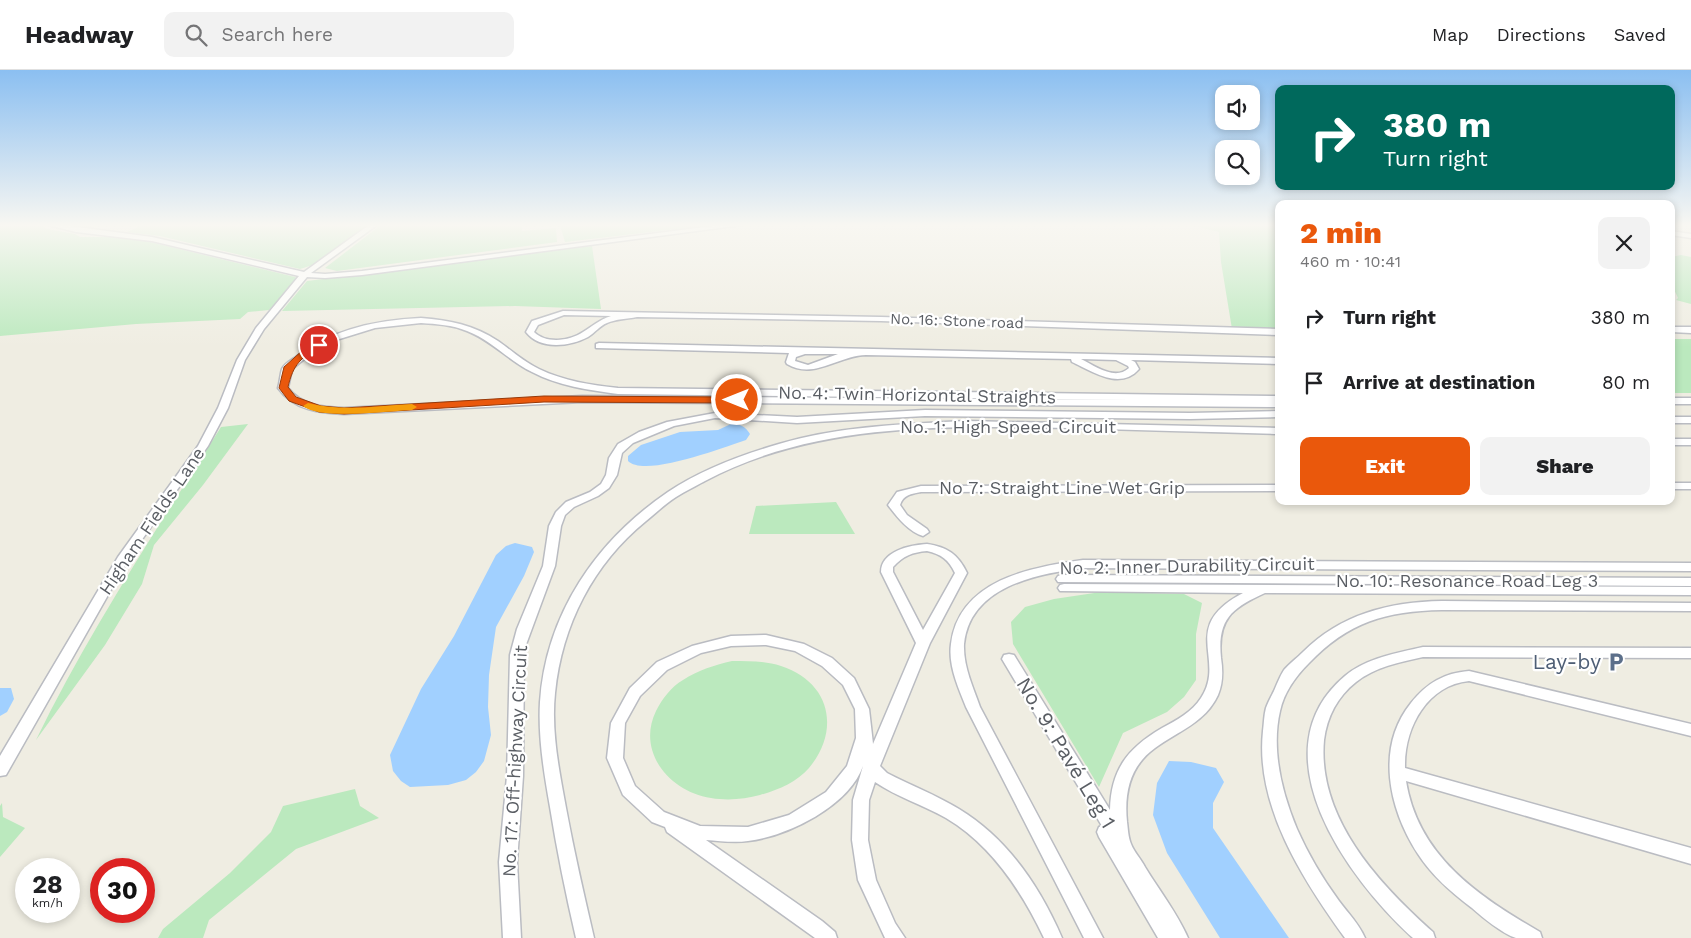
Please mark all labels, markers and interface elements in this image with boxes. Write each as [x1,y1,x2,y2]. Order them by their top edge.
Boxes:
search box [164,12,514,57]
text: Headway [25,21,134,49]
icon: search [182,21,210,49]
text: Search here [222,23,333,46]
text: Map [1432,24,1469,45]
text: Directions [1497,24,1586,45]
text: Saved [1614,24,1666,45]
map controls [1215,85,1260,185]
button: sound [1215,85,1260,130]
text: 380 m [1383,104,1491,146]
icon: right [1300,105,1365,170]
button: search [1215,140,1260,185]
text: Turn right [1383,146,1488,171]
text: 2 min [1300,215,1382,250]
button: close [1598,217,1650,269]
text: 460 m · 10:41 [1300,252,1401,271]
icon: right [1300,304,1328,332]
text: Turn right [1343,306,1436,329]
text: 380 m [1591,306,1650,329]
street label: No. 16: Stone road [890,310,1024,332]
pin [298,324,340,366]
icon: arrive [305,331,333,359]
icon: arrive [1300,369,1328,397]
text: Arrive at destination [1343,371,1535,394]
text: 80 m [1602,371,1650,394]
position arrow [710,373,762,425]
street label: No. 4: Twin Horizontal Straights [778,382,1056,407]
street label: No. 1: High Speed Circuit [900,416,1116,437]
button: Exit [1300,437,1470,495]
button: Share [1480,437,1650,495]
street label: Higham Fields Lane [94,443,209,598]
street label: No 7: Straight Line Wet Grip [939,477,1185,498]
street label: No. 2: Inner Durability Circuit [1059,553,1315,578]
street label: No. 10: Resonance Road Leg 3 [1336,570,1598,591]
street label: No. 17: Off-highway Circuit [498,644,531,877]
place label: Lay-by [1532,649,1601,674]
parking icon: Lay-by [1605,651,1627,673]
street label: No. 9: Pavé Leg 1 [1012,673,1121,833]
speed limit sign: 30 [90,858,155,923]
text: 28 [32,870,63,899]
text: km/h [32,896,63,910]

